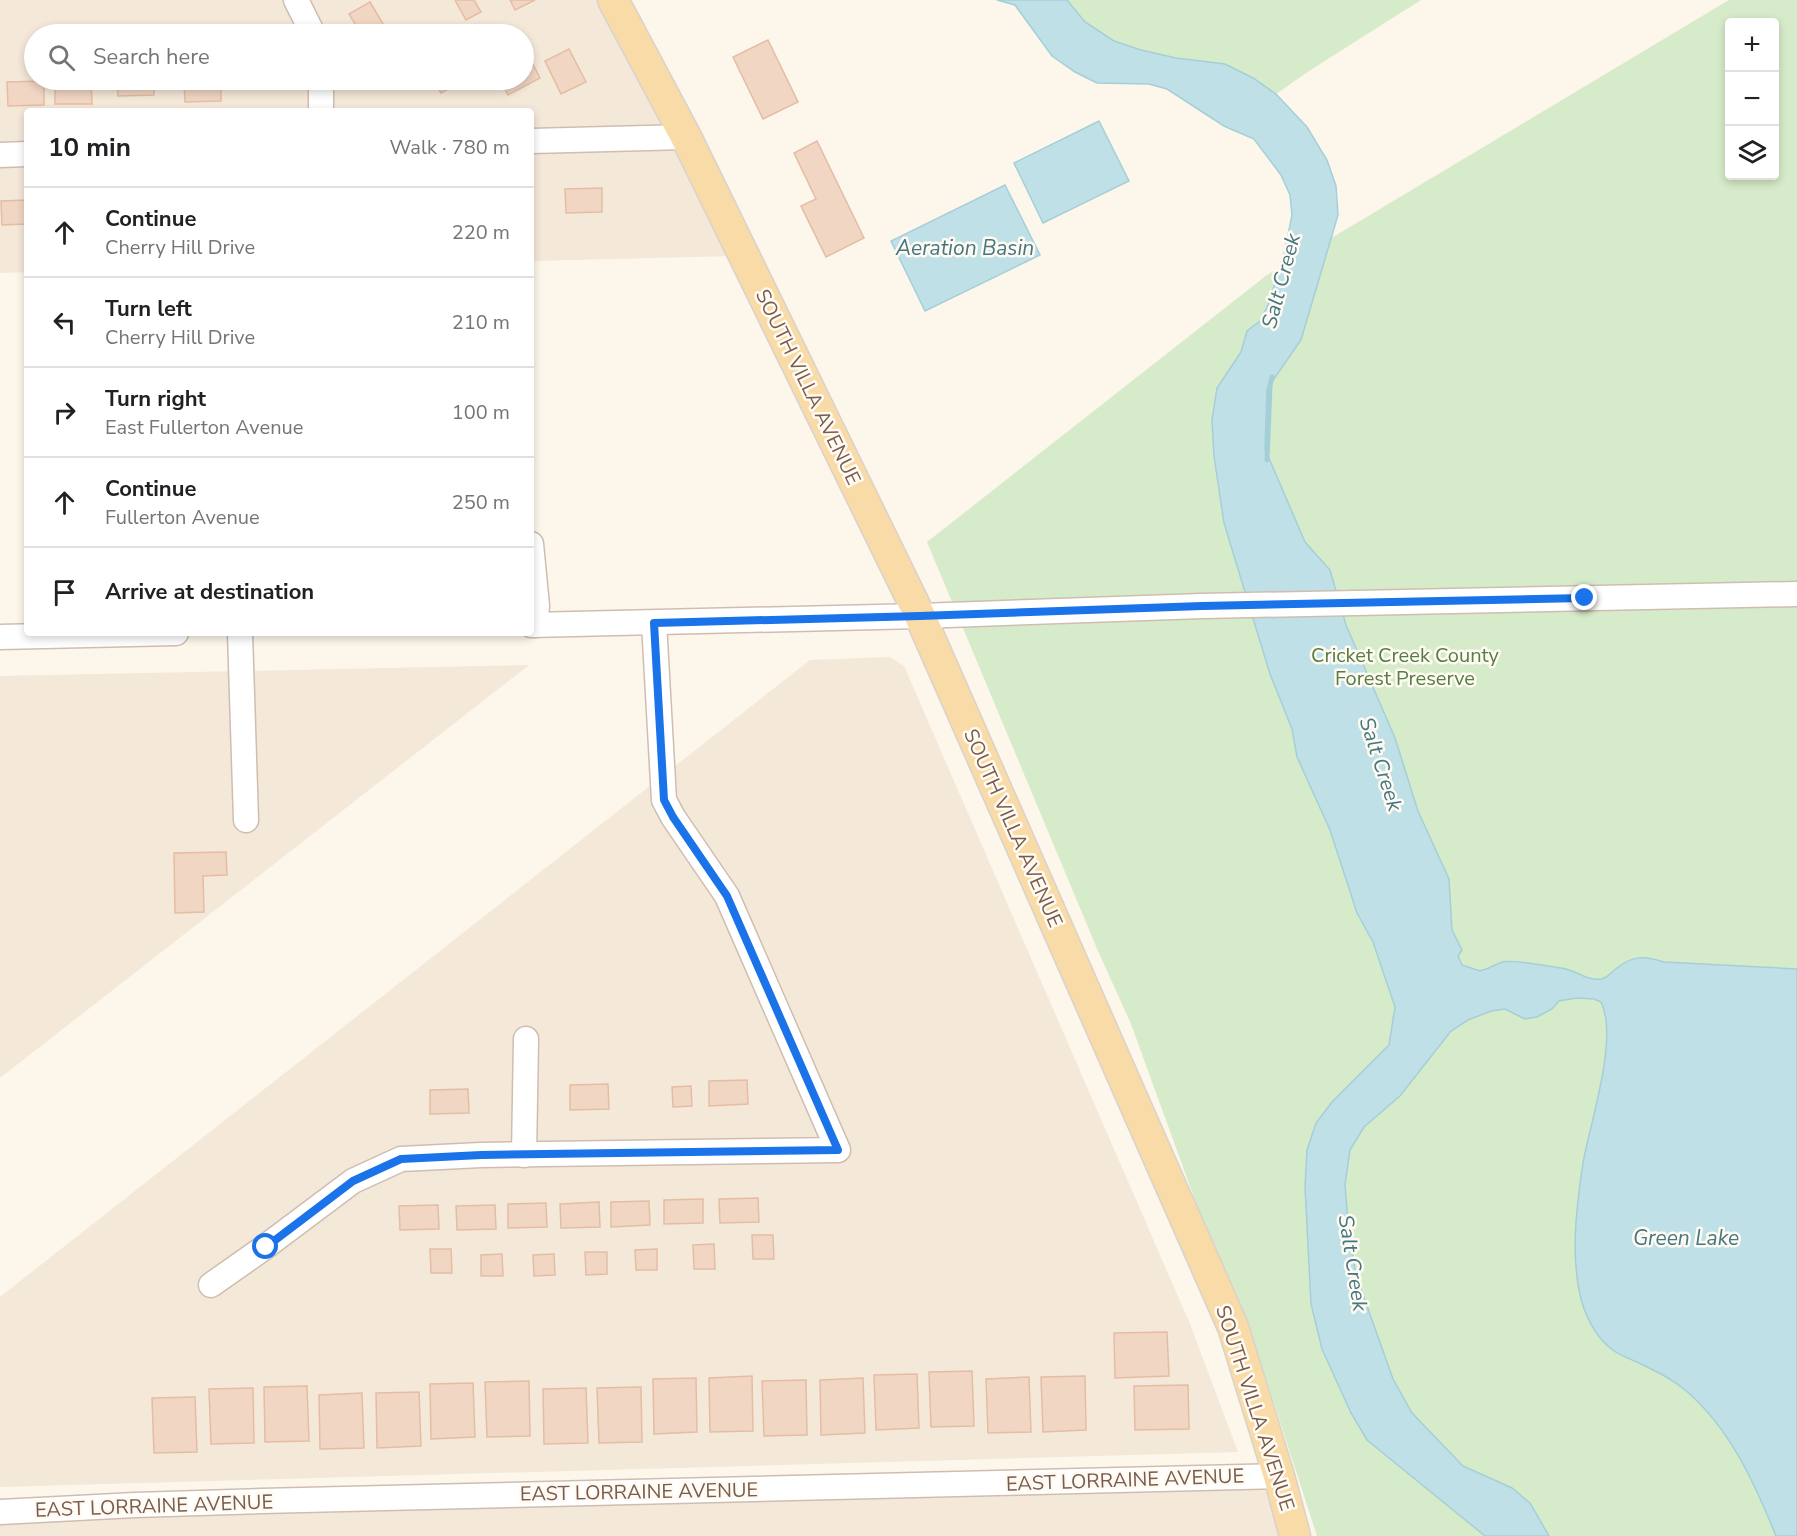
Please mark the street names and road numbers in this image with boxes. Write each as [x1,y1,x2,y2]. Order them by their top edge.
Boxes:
street label: SOUTH VILLA AVENUE [749,285,867,489]
street label: SOUTH VILLA AVENUE [957,725,1069,931]
street label: SOUTH VILLA AVENUE [1209,1302,1301,1514]
street label: EAST LORRAINE AVENUE [1005,1462,1245,1498]
street label: EAST LORRAINE AVENUE [520,1476,758,1508]
street label: EAST LORRAINE AVENUE [34,1488,274,1524]

